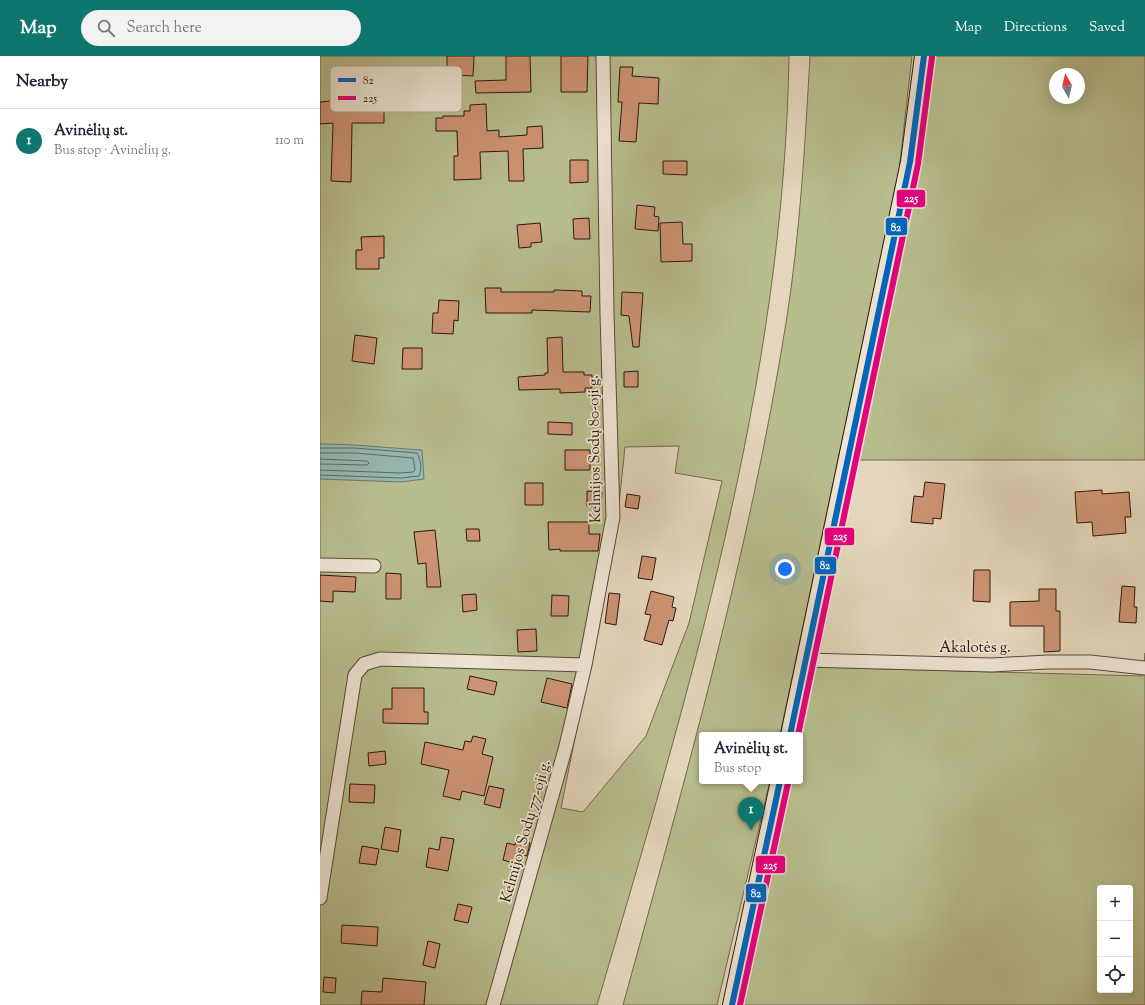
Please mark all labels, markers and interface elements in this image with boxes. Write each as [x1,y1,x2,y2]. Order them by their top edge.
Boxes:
search box [81,10,361,46]
text: Map [20,15,57,42]
icon: search [95,17,117,39]
text: Search here [127,18,202,39]
text: Map [955,18,982,38]
text: Directions [1004,18,1067,38]
text: Saved [1089,18,1125,38]
legend [330,66,462,112]
north arrow [1049,68,1085,104]
text: Nearby [16,70,68,94]
text: 82 [363,73,374,89]
text: 225 [363,91,377,107]
text: Avinėlių st. [54,121,128,142]
text: 1 [27,132,31,150]
text: 110 m [275,132,304,150]
text: Bus stop · Avinėlių g. [54,142,171,160]
line badge: 225 [896,189,926,208]
text: 225 [904,191,918,207]
line badge: 82 [885,217,908,236]
text: 82 [891,220,902,236]
street label: Kelmijos Sodų 80-oji g. [584,375,607,523]
line badge: 225 [824,527,855,546]
text: 225 [833,529,847,545]
line badge: 82 [814,556,837,575]
text: 82 [820,558,831,574]
your location [775,559,795,579]
street label: Akalotės g. [939,638,1011,659]
popup [699,732,803,784]
text: Avinėlių st. [714,739,788,760]
street label: Kelmijos Sodų 77-oji g. [496,758,557,905]
text: Bus stop [714,760,761,778]
pin: 1 [738,797,764,830]
line badge: 225 [755,855,786,874]
text: 225 [763,858,777,874]
line badge: 82 [745,883,767,903]
map controls [1097,885,1133,993]
button: + [1097,885,1133,921]
text: 82 [751,886,762,902]
button: − [1097,921,1133,957]
button: locate [1097,957,1133,993]

